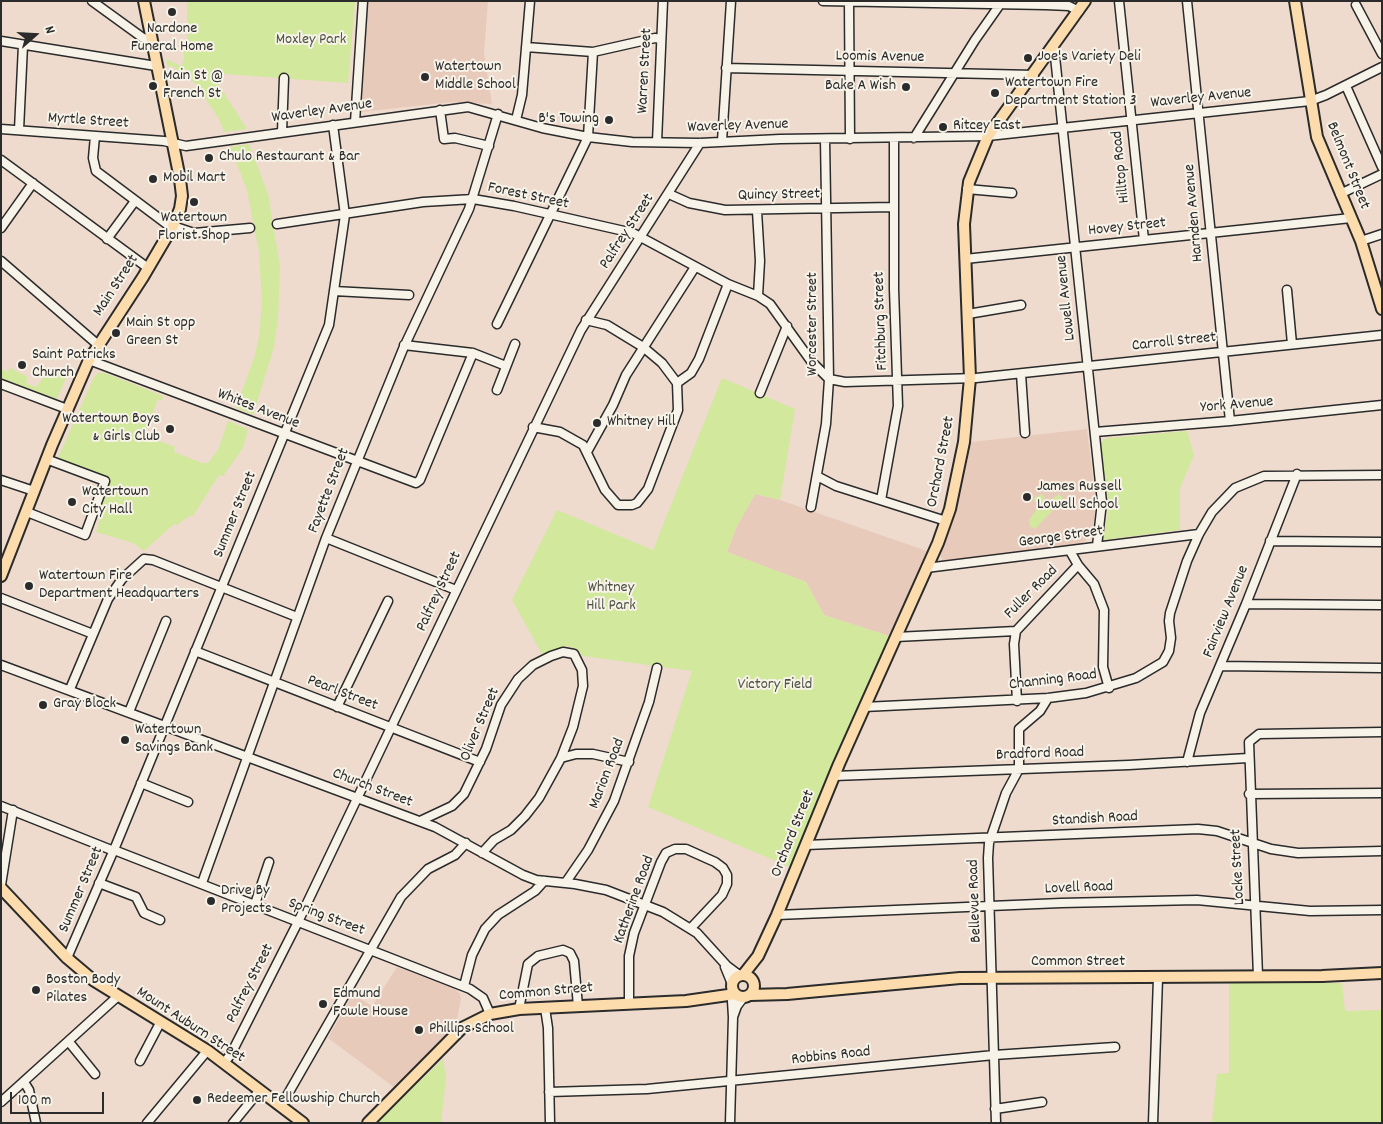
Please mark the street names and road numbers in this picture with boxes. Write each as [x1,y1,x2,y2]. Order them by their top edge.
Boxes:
street label: Warren Street [634,28,658,114]
street label: Loomis Avenue [835,48,925,68]
street label: Waverley Avenue [1150,84,1252,114]
street label: Waverley Avenue [271,95,373,129]
street label: Myrtle Street [47,110,129,134]
street label: Waverley Avenue [687,116,789,138]
street label: Belmont Street [1321,120,1373,212]
street label: Hilltop Road [1109,130,1135,204]
street label: Harnden Avenue [1181,163,1209,263]
street label: Forest Street [486,179,570,215]
street label: Quincy Street [738,186,820,206]
street label: Palfrey Street [596,191,660,273]
street label: Hovey Street [1087,214,1167,242]
street label: Main Street [90,252,144,320]
street label: Lowell Avenue [1053,254,1081,342]
street label: Fitchburg Street [871,271,893,371]
street label: Worcester Street [804,272,824,376]
street label: Carroll Street [1131,329,1217,357]
street label: Whites Avenue [214,386,302,434]
street label: York Avenue [1200,393,1274,419]
street label: Orchard Street [924,415,960,509]
street label: Fayette Street [305,446,355,536]
street label: Summer Street [210,469,262,561]
street label: George Street [1018,523,1104,553]
street label: Palfrey Street [413,549,467,635]
street label: Fuller Road [1001,562,1063,624]
street label: Fairview Avenue [1200,563,1254,661]
street label: Channing Road [1008,666,1098,696]
street label: Pearl Street [304,672,380,716]
street label: Oliver Street [457,685,505,765]
street label: Marion Road [586,736,630,812]
street label: Bradford Road [996,744,1084,766]
street label: Church Street [329,765,415,813]
street label: Orchard Street [768,788,820,880]
street label: Standish Road [1052,808,1138,832]
street label: Locke Street [1227,828,1251,906]
street label: Summer Street [55,844,109,936]
street label: Katherine Road [610,853,660,947]
street label: Bellevue Road [965,859,987,943]
street label: Lovell Road [1044,878,1114,900]
street label: Spring Street [285,895,367,941]
street label: Palfrey Street [223,941,279,1027]
street label: Common Street [1031,953,1125,973]
street label: Common Street [498,979,594,1007]
street label: Mount Auburn Street [132,984,248,1068]
street label: Robbins Road [791,1043,871,1071]

